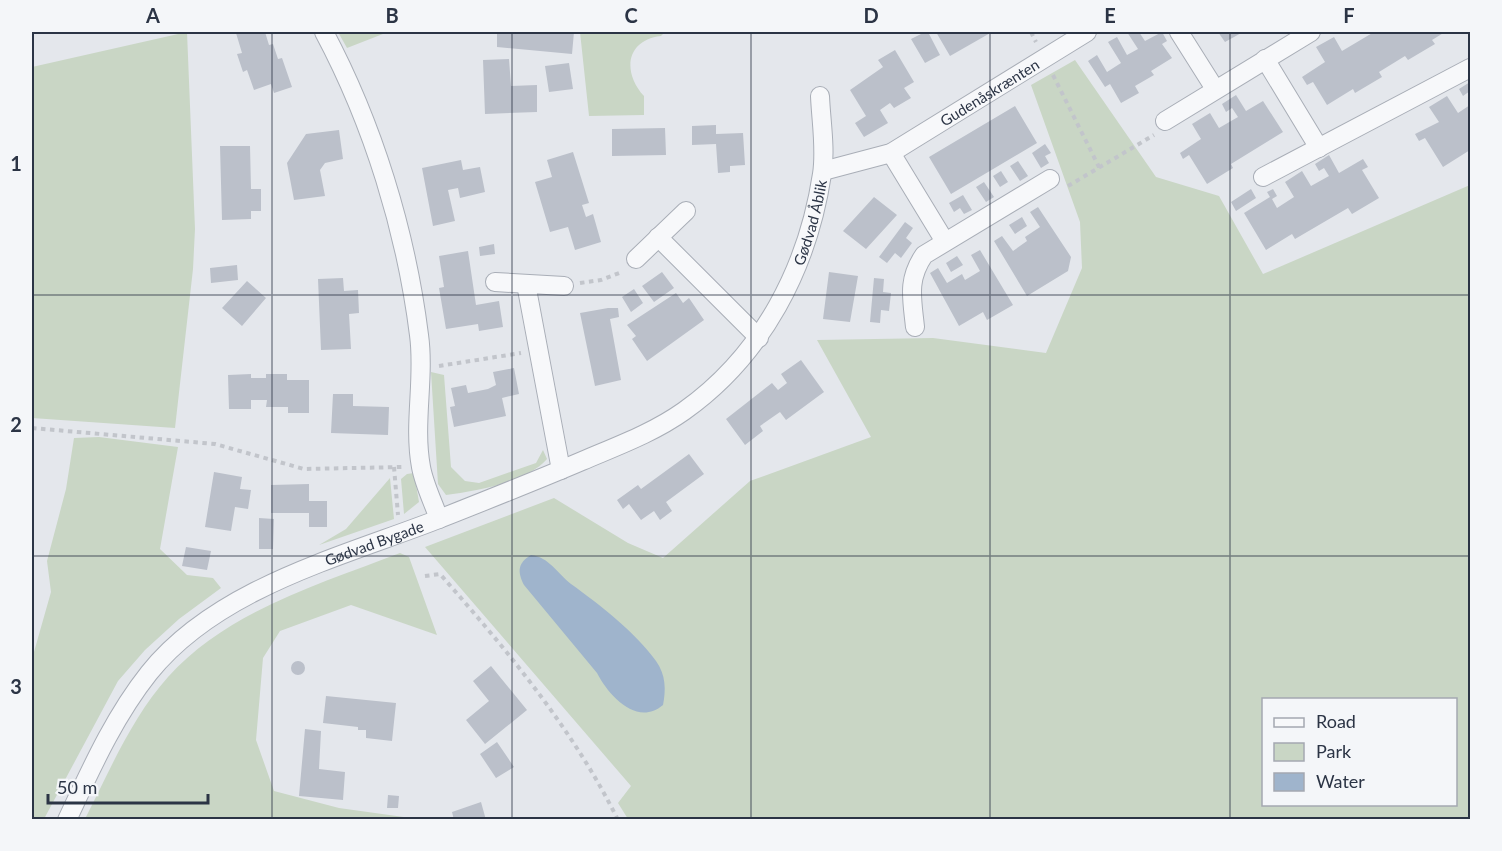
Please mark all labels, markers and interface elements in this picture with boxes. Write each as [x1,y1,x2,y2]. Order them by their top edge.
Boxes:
text: A [145,3,160,27]
text: B [385,3,399,27]
text: C [624,3,638,27]
text: D [863,3,879,27]
text: E [1104,3,1116,27]
text: F [1343,3,1355,27]
street label: Gudenåskrænten [937,55,1042,130]
text: 1 [10,151,22,175]
street label: Gødvad Åblik [789,178,830,268]
text: 2 [10,412,22,436]
street label: Gødvad Bygade [322,517,426,569]
text: 3 [10,674,22,698]
legend [1262,698,1457,806]
text: Road [1316,710,1356,732]
text: Park [1316,740,1352,762]
scale bar [48,767,208,805]
text: Water [1316,770,1365,792]
text: 50 m [57,776,97,798]

